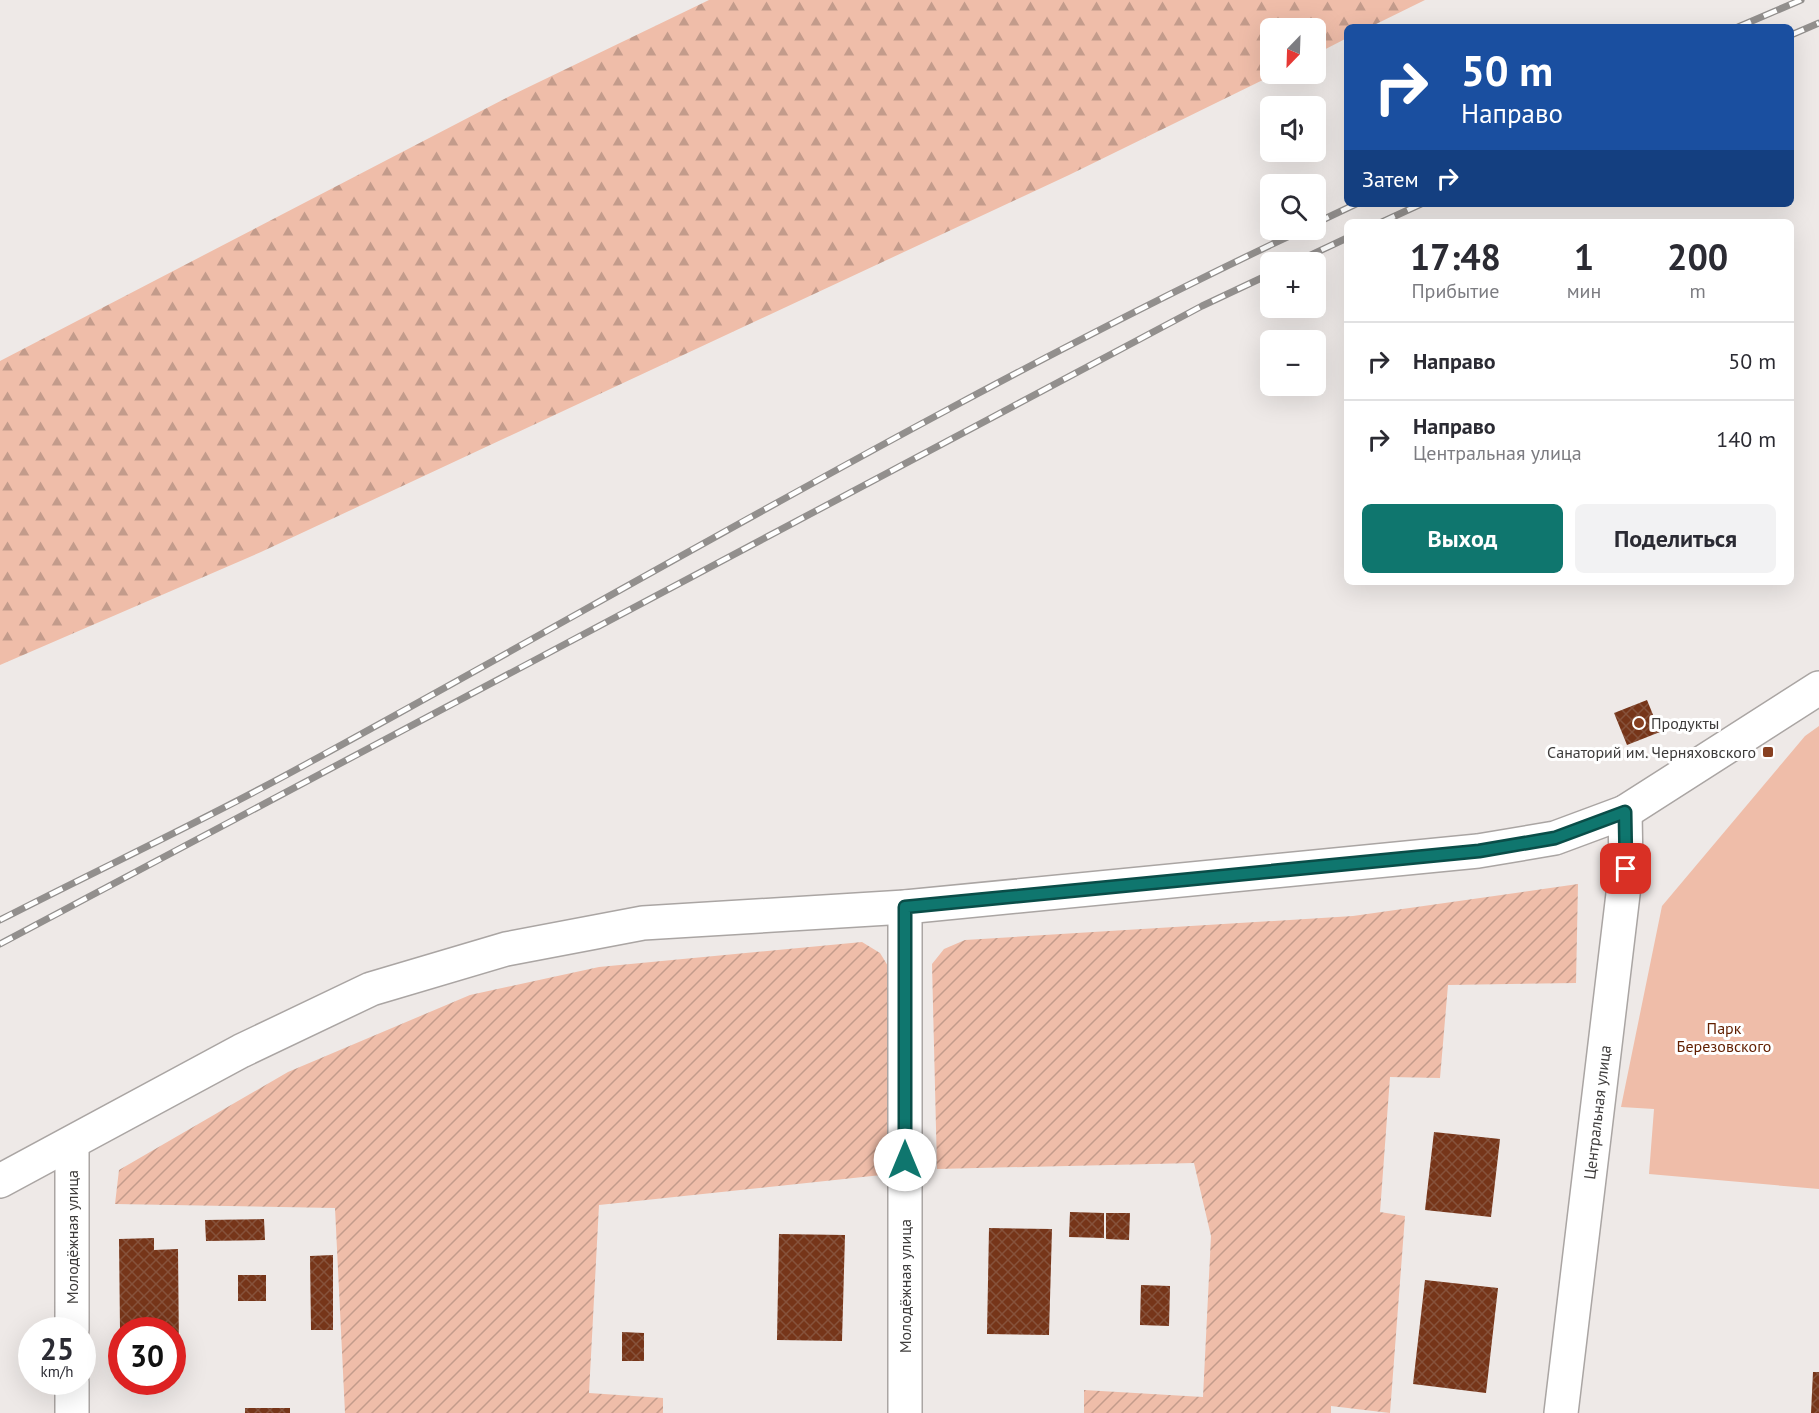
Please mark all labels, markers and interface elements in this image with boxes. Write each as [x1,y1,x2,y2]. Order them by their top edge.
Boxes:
north arrow [1260,18,1326,84]
map controls [1260,18,1326,396]
text: 50 m [1461,43,1553,98]
icon: right [1362,48,1440,126]
button: sound [1260,96,1326,162]
text: Направо [1461,96,1563,130]
icon: right [1431,162,1464,195]
text: Затем [1362,165,1419,193]
button: search [1260,174,1326,240]
text: 17:48 [1410,233,1501,280]
text: 1 [1574,233,1594,280]
text: 200 [1667,233,1728,280]
button: + [1260,252,1326,318]
text: Прибытие [1411,278,1499,304]
text: мин [1567,278,1601,304]
text: m [1690,278,1706,304]
button: − [1260,330,1326,396]
icon: right [1362,345,1395,378]
text: Направо [1413,347,1496,375]
text: 50 m [1728,347,1776,375]
text: Направо [1413,412,1496,440]
icon: right [1362,423,1395,456]
text: 140 m [1716,425,1776,453]
text: Центральная улица [1413,440,1582,466]
button: Выход [1362,504,1563,573]
button: Поделиться [1575,504,1776,573]
place label: Продукты [1651,713,1719,733]
marker: Продукты [1632,716,1646,730]
place label: Санаторий им. Черняховского [1547,742,1756,762]
marker: Санаторий им. Черняховского [1761,745,1775,759]
pin [1600,843,1651,894]
icon: arrive [1609,852,1642,885]
park label: Парк Березовского [1677,1018,1771,1056]
street label: Центральная улица [1579,1044,1615,1180]
position arrow [873,1128,937,1192]
street label: Молодёжная улица [62,1170,82,1304]
street label: Молодёжная улица [895,1219,915,1353]
speed limit sign: 30 [108,1317,186,1395]
text: 25 [40,1329,74,1368]
text: km/h [41,1362,73,1381]

